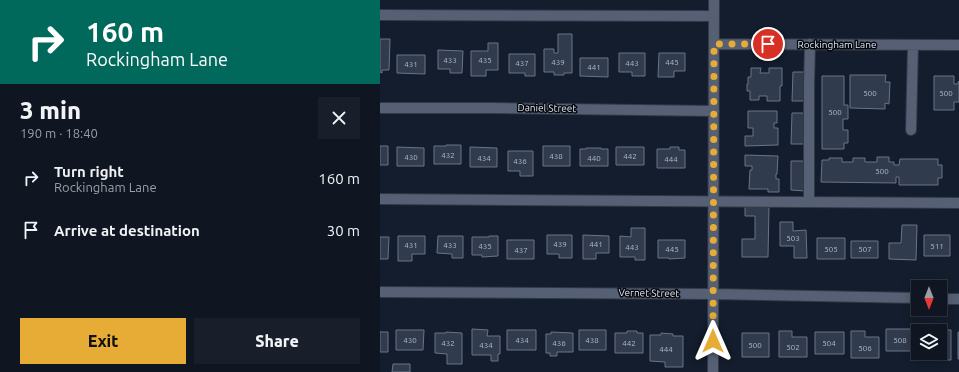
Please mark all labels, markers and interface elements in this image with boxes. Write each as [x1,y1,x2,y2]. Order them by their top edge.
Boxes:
icon: right [20,16,72,68]
text: 160 m [86,16,164,47]
pin [751,27,785,61]
icon: arrive [757,33,779,55]
street label: Rockingham Lane [798,39,876,50]
text: Rockingham Lane [86,49,228,69]
house number: 433 [443,56,457,65]
house number: 435 [478,56,492,65]
house number: 439 [551,58,565,67]
house number: 445 [665,58,679,67]
house number: 437 [515,59,529,68]
house number: 443 [625,59,639,68]
house number: 431 [404,60,418,69]
house number: 441 [587,63,601,72]
house number: 500 [863,89,877,98]
house number: 500 [939,89,953,98]
text: 3 min [20,97,81,124]
button: close [318,97,360,139]
street label: Daniel Street [518,102,576,114]
house number: 500 [828,108,842,117]
text: 190 m · 18:40 [20,126,98,140]
house number: 432 [441,151,455,160]
house number: 438 [549,152,563,161]
house number: 442 [623,152,637,161]
house number: 430 [404,153,418,162]
house number: 434 [477,154,491,163]
house number: 440 [587,154,601,163]
house number: 444 [664,155,678,164]
house number: 436 [513,157,527,166]
text: Turn right [54,163,124,180]
icon: right [20,167,42,189]
house number: 500 [875,167,889,176]
text: 160 m [318,170,360,187]
text: Rockingham Lane [54,180,157,194]
icon: arrive [20,219,42,241]
text: Arrive at destination [54,222,200,239]
text: 30 m [327,222,360,239]
house number: 503 [786,234,800,243]
house number: 439 [553,240,567,249]
house number: 441 [589,240,603,249]
house number: 431 [404,241,418,250]
house number: 433 [443,241,457,250]
house number: 435 [478,242,492,251]
house number: 511 [930,242,944,251]
house number: 443 [625,243,639,252]
house number: 445 [665,245,679,254]
house number: 505 [824,245,838,254]
house number: 507 [858,245,872,254]
house number: 437 [514,246,528,255]
north arrow [911,280,947,316]
map controls [911,280,947,360]
street label: Vernet Street [619,287,679,299]
button: Exit [20,318,186,364]
button: Share [194,318,360,364]
position arrow [692,320,734,362]
button: layers [911,324,947,360]
house number: 430 [403,336,417,345]
house number: 434 [515,336,529,345]
house number: 438 [585,336,599,345]
house number: 508 [893,336,907,345]
house number: 432 [441,339,455,348]
house number: 436 [552,339,566,348]
house number: 442 [622,339,636,348]
house number: 504 [822,339,836,348]
house number: 434 [479,341,493,350]
house number: 500 [748,341,762,350]
house number: 502 [786,343,800,352]
house number: 506 [858,344,872,353]
house number: 444 [659,345,673,354]

